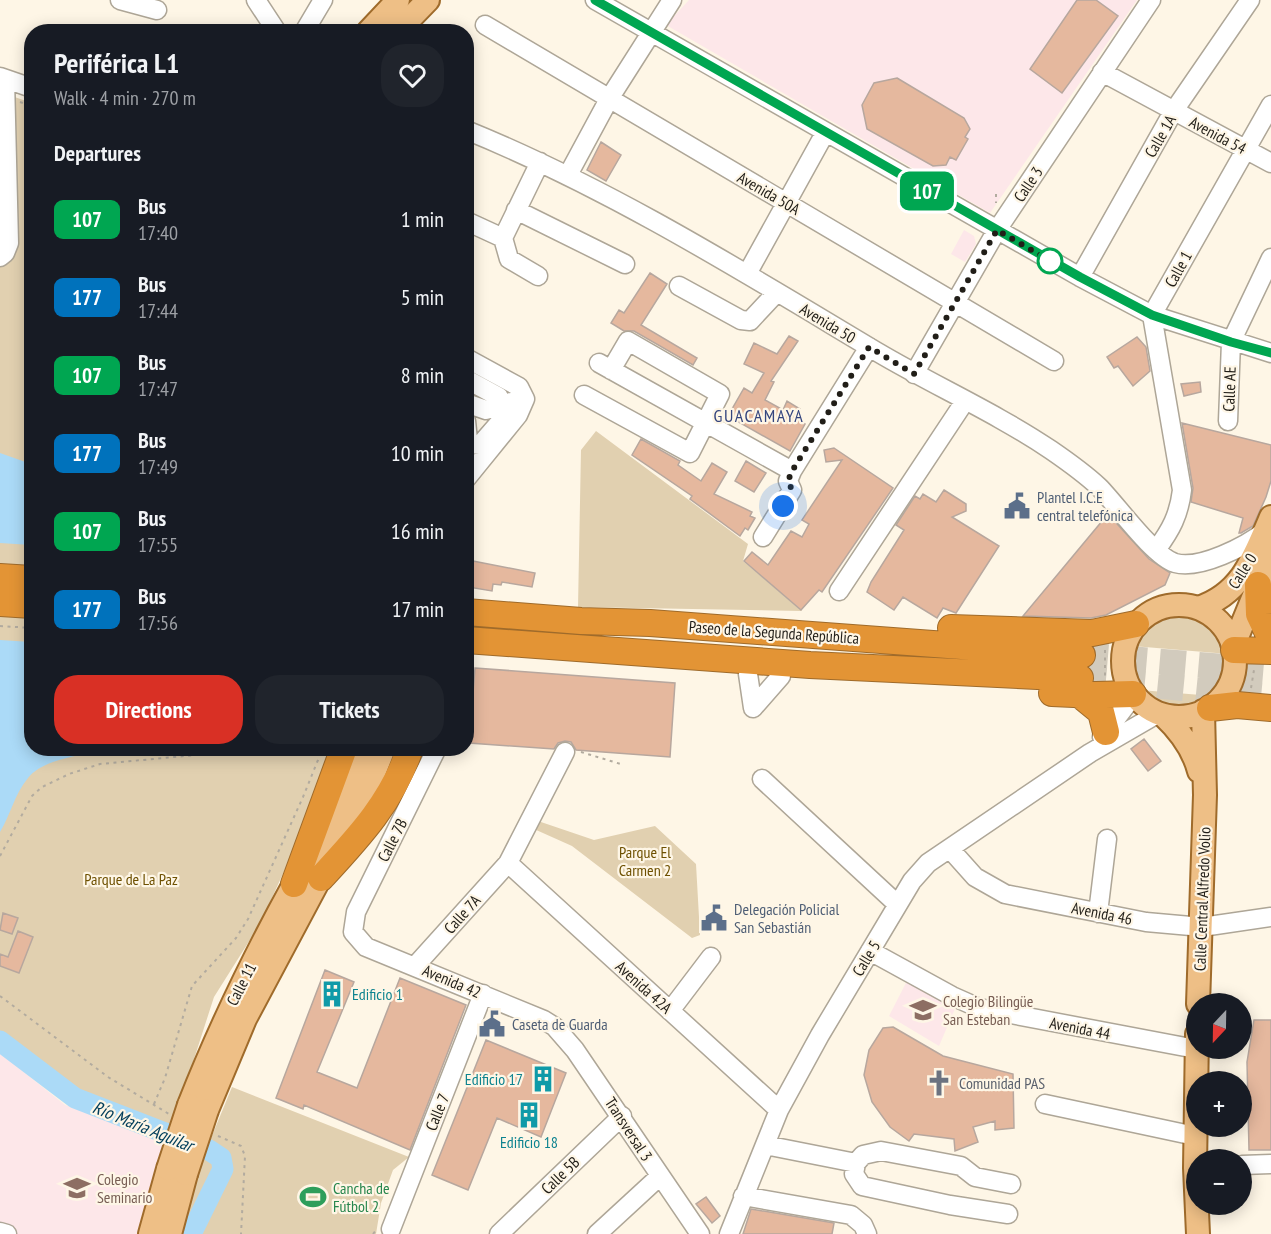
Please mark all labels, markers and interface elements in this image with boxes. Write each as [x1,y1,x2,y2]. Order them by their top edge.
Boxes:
text: Periférica L1 [54,44,179,81]
button: heart [381,44,444,107]
text: Walk · 4 min · 270 m [54,85,196,111]
street label: Calle 1A [1140,111,1180,161]
street label: Avenida 54 [1186,112,1250,158]
text: Departures [54,139,141,167]
street label: Calle 3 [1009,163,1047,205]
street label: Avenida 50A [734,167,804,219]
line badge: 107 [892,172,962,210]
text: 107 [912,178,942,205]
text: Bus [138,192,166,220]
text: 1 min [401,205,444,233]
text: 107 [72,206,102,233]
text: 17:40 [138,220,178,246]
street label: Calle 1 [1160,247,1196,291]
unlabelled marker [1037,248,1063,274]
text: Bus [138,270,166,298]
text: 5 min [401,283,444,311]
text: 177 [72,284,102,311]
text: 17:44 [138,298,178,324]
street label: Avenida 50 [796,299,860,347]
text: Bus [138,348,166,376]
text: 8 min [401,361,444,389]
text: 107 [72,362,102,389]
street label: Calle AE [1218,366,1240,412]
text: 17:47 [138,376,178,402]
district label: GUACAMAYA [714,404,804,427]
text: Bus [138,426,166,454]
text: 10 min [391,439,444,467]
text: 177 [72,440,102,467]
text: 17:49 [138,454,178,480]
place label: Plantel I.C.E central telefónica [1037,487,1133,525]
your location [768,491,798,521]
public building icon: Plantel I.C.E central telefónica [1002,491,1032,521]
text: Bus [138,504,166,532]
text: 16 min [391,517,444,545]
text: 107 [72,518,102,545]
text: 17:55 [138,532,178,558]
street label: Calle 0 [1223,550,1261,592]
text: Bus [138,582,166,610]
text: 17 min [392,595,444,623]
text: 177 [72,596,102,623]
text: 17:56 [138,610,178,636]
street label: Paseo de la Segunda República [688,616,860,648]
button: Directions [54,675,243,744]
button: Tickets [255,675,444,744]
street label: Calle 7B [373,815,411,865]
street label: Calle Central Alfredo Volio [1189,826,1215,971]
park label: Parque El Carmen 2 [619,842,671,880]
park label: Parque de La Paz [84,869,178,889]
street label: Calle 7A [439,890,485,938]
street label: Avenida 46 [1070,897,1134,929]
place label: Delegación Policial San Sebastián [734,899,839,937]
public building icon: Delegación Policial San Sebastián [699,903,729,933]
street label: Calle 5 [848,936,884,980]
street label: Avenida 42A [612,956,677,1018]
street label: Calle 11 [222,959,260,1009]
street label: Avenida 42 [420,960,484,1002]
building icon: Edificio 1 [317,979,347,1009]
place label: Edificio 1 [352,984,403,1004]
place label: Colegio Bilingüe San Esteban [943,991,1033,1029]
north arrow [1186,993,1252,1059]
map controls [1186,993,1252,1215]
school or university icon: Colegio Bilingüe San Esteban [908,995,938,1025]
public building icon: Caseta de Guarda [477,1009,507,1039]
street label: Avenida 44 [1048,1012,1112,1044]
place label: Caseta de Guarda [512,1014,608,1034]
building icon: Edificio 17 [528,1064,558,1094]
church icon: Comunidad PAS [924,1068,954,1098]
place label: Edificio 17 [465,1069,523,1089]
button: + [1186,1071,1252,1137]
place label: Comunidad PAS [959,1073,1045,1093]
street label: Calle 7 [421,1091,453,1133]
street label: Transversal 3 [601,1093,657,1165]
water label: Río María Aguilar [89,1095,199,1158]
building icon: Edificio 18 [514,1100,544,1130]
place label: Edificio 18 [500,1132,558,1152]
button: − [1186,1149,1252,1215]
street label: Calle 5B [537,1152,583,1198]
place label: Colegio Seminario [97,1169,153,1207]
school or university icon: Colegio Seminario [62,1173,92,1203]
place label: Cancha de Fútbol 2 [333,1178,390,1216]
sports icon: Cancha de Fútbol 2 [298,1182,328,1212]

